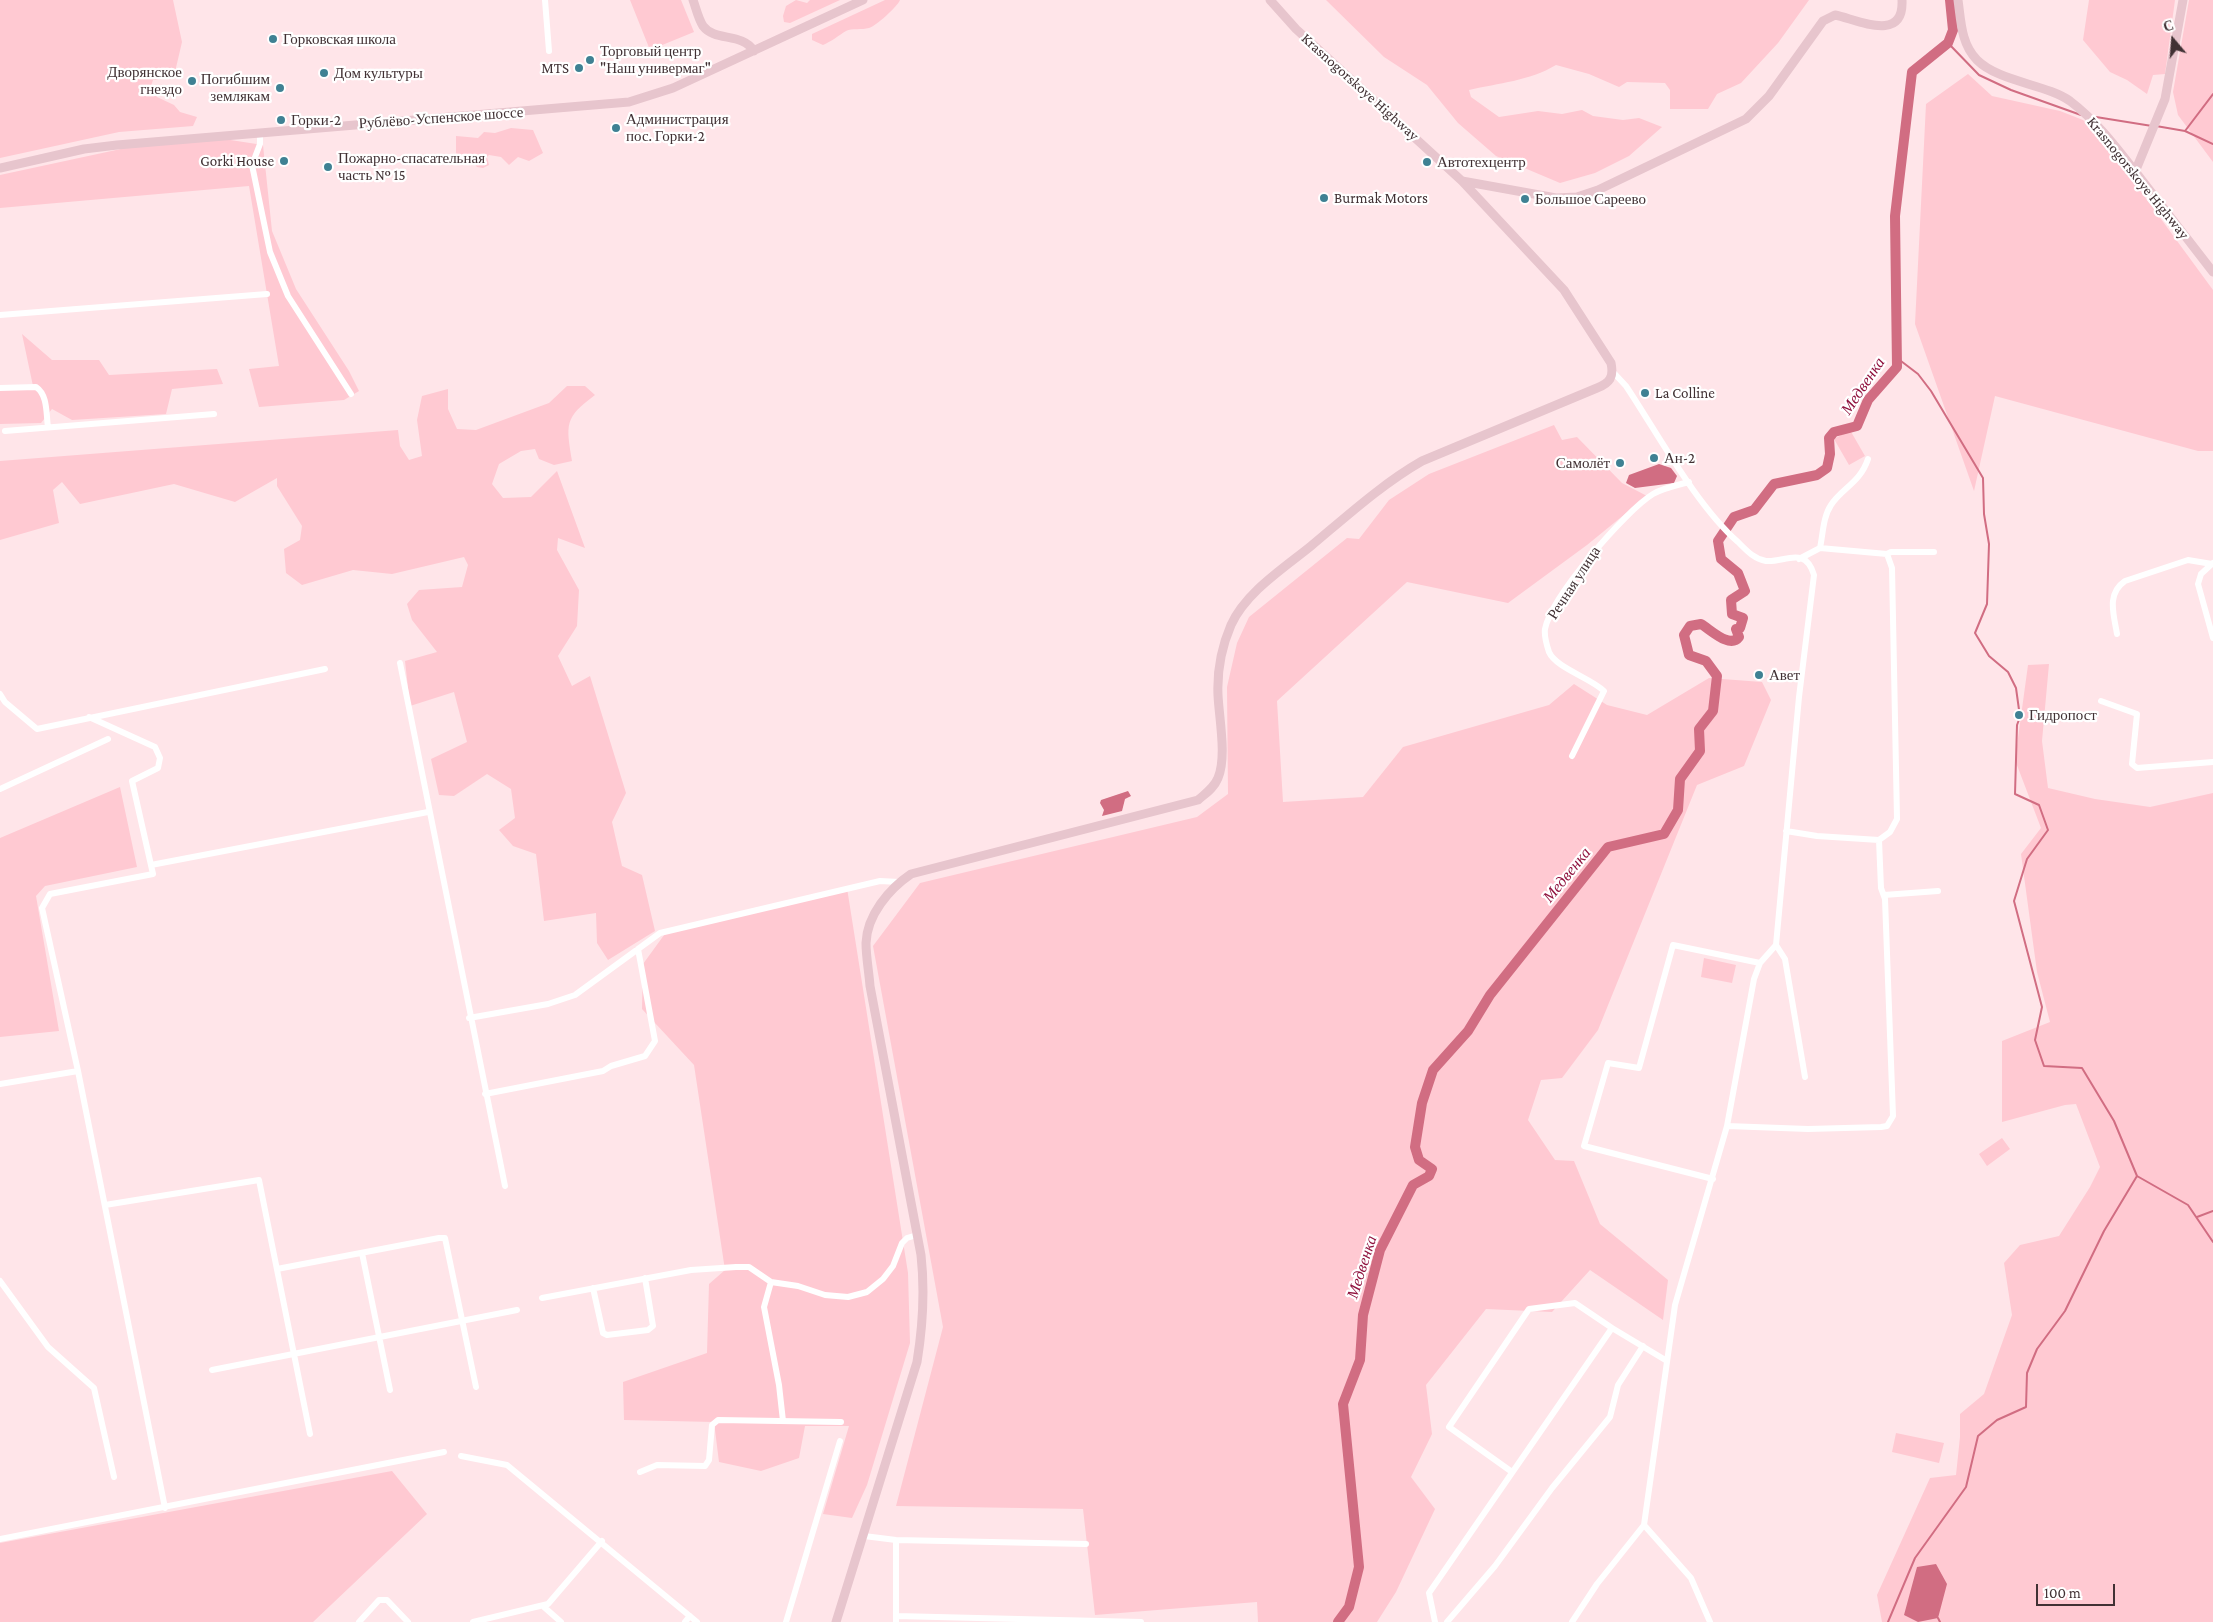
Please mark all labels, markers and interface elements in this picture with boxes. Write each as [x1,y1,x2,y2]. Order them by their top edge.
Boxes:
north arrow [2148,15,2198,65]
text: С [2161,17,2176,35]
street label: Krasnogorskoye Highway [1297,29,1423,145]
place label: Горковская школа [283,30,396,48]
marker: Горковская школа [267,33,279,45]
place label: Торговый центр "Наш универмаг" [600,42,711,77]
marker: Торговый центр "Наш универмаг" [584,54,596,66]
place label: MTS [541,59,569,77]
marker: MTS [573,62,585,74]
place label: Дворянское гнездо [107,63,182,98]
place label: Дом культуры [334,64,423,82]
marker: Дом культуры [318,67,330,79]
place label: Погибшим землякам [201,70,270,105]
marker: Дворянское гнездо [186,75,198,87]
marker: Погибшим землякам [274,82,286,94]
street label: Рублёво-Успенское шоссе [358,103,524,133]
place label: Администрация пос. Горки-2 [626,110,729,145]
place label: Горки-2 [291,111,341,129]
street label: Krasnogorskoye Highway [2083,113,2193,243]
marker: Горки-2 [275,114,287,126]
marker: Администрация пос. Горки-2 [610,122,622,134]
place label: Пожарно-спасательная часть № 15 [338,149,485,184]
place label: Gorki House [200,152,274,170]
place label: Автотехцентр [1437,153,1526,171]
marker: Gorki House [278,155,290,167]
marker: Автотехцентр [1421,156,1433,168]
marker: Пожарно-спасательная часть № 15 [322,161,334,173]
place label: Burmak Motors [1334,189,1428,207]
place label: Большое Сареево [1535,190,1646,208]
marker: Burmak Motors [1318,192,1330,204]
marker: Большое Сареево [1519,193,1531,205]
water label: Медвенка [1837,354,1889,418]
place label: La Colline [1655,384,1715,402]
marker: La Colline [1639,387,1651,399]
place label: Ан-2 [1664,449,1695,467]
marker: Ан-2 [1648,452,1660,464]
place label: Самолёт [1556,454,1610,472]
marker: Самолёт [1614,457,1626,469]
street label: Речная улица [1544,543,1604,623]
place label: Авет [1769,666,1800,684]
marker: Авет [1753,669,1765,681]
place label: Гидропост [2029,706,2097,724]
marker: Гидропост [2013,709,2025,721]
water label: Медвенка [1539,844,1595,906]
water label: Медвенка [1343,1233,1381,1301]
scale bar [2038,1574,2117,1606]
text: 100 m [2044,1585,2081,1601]

